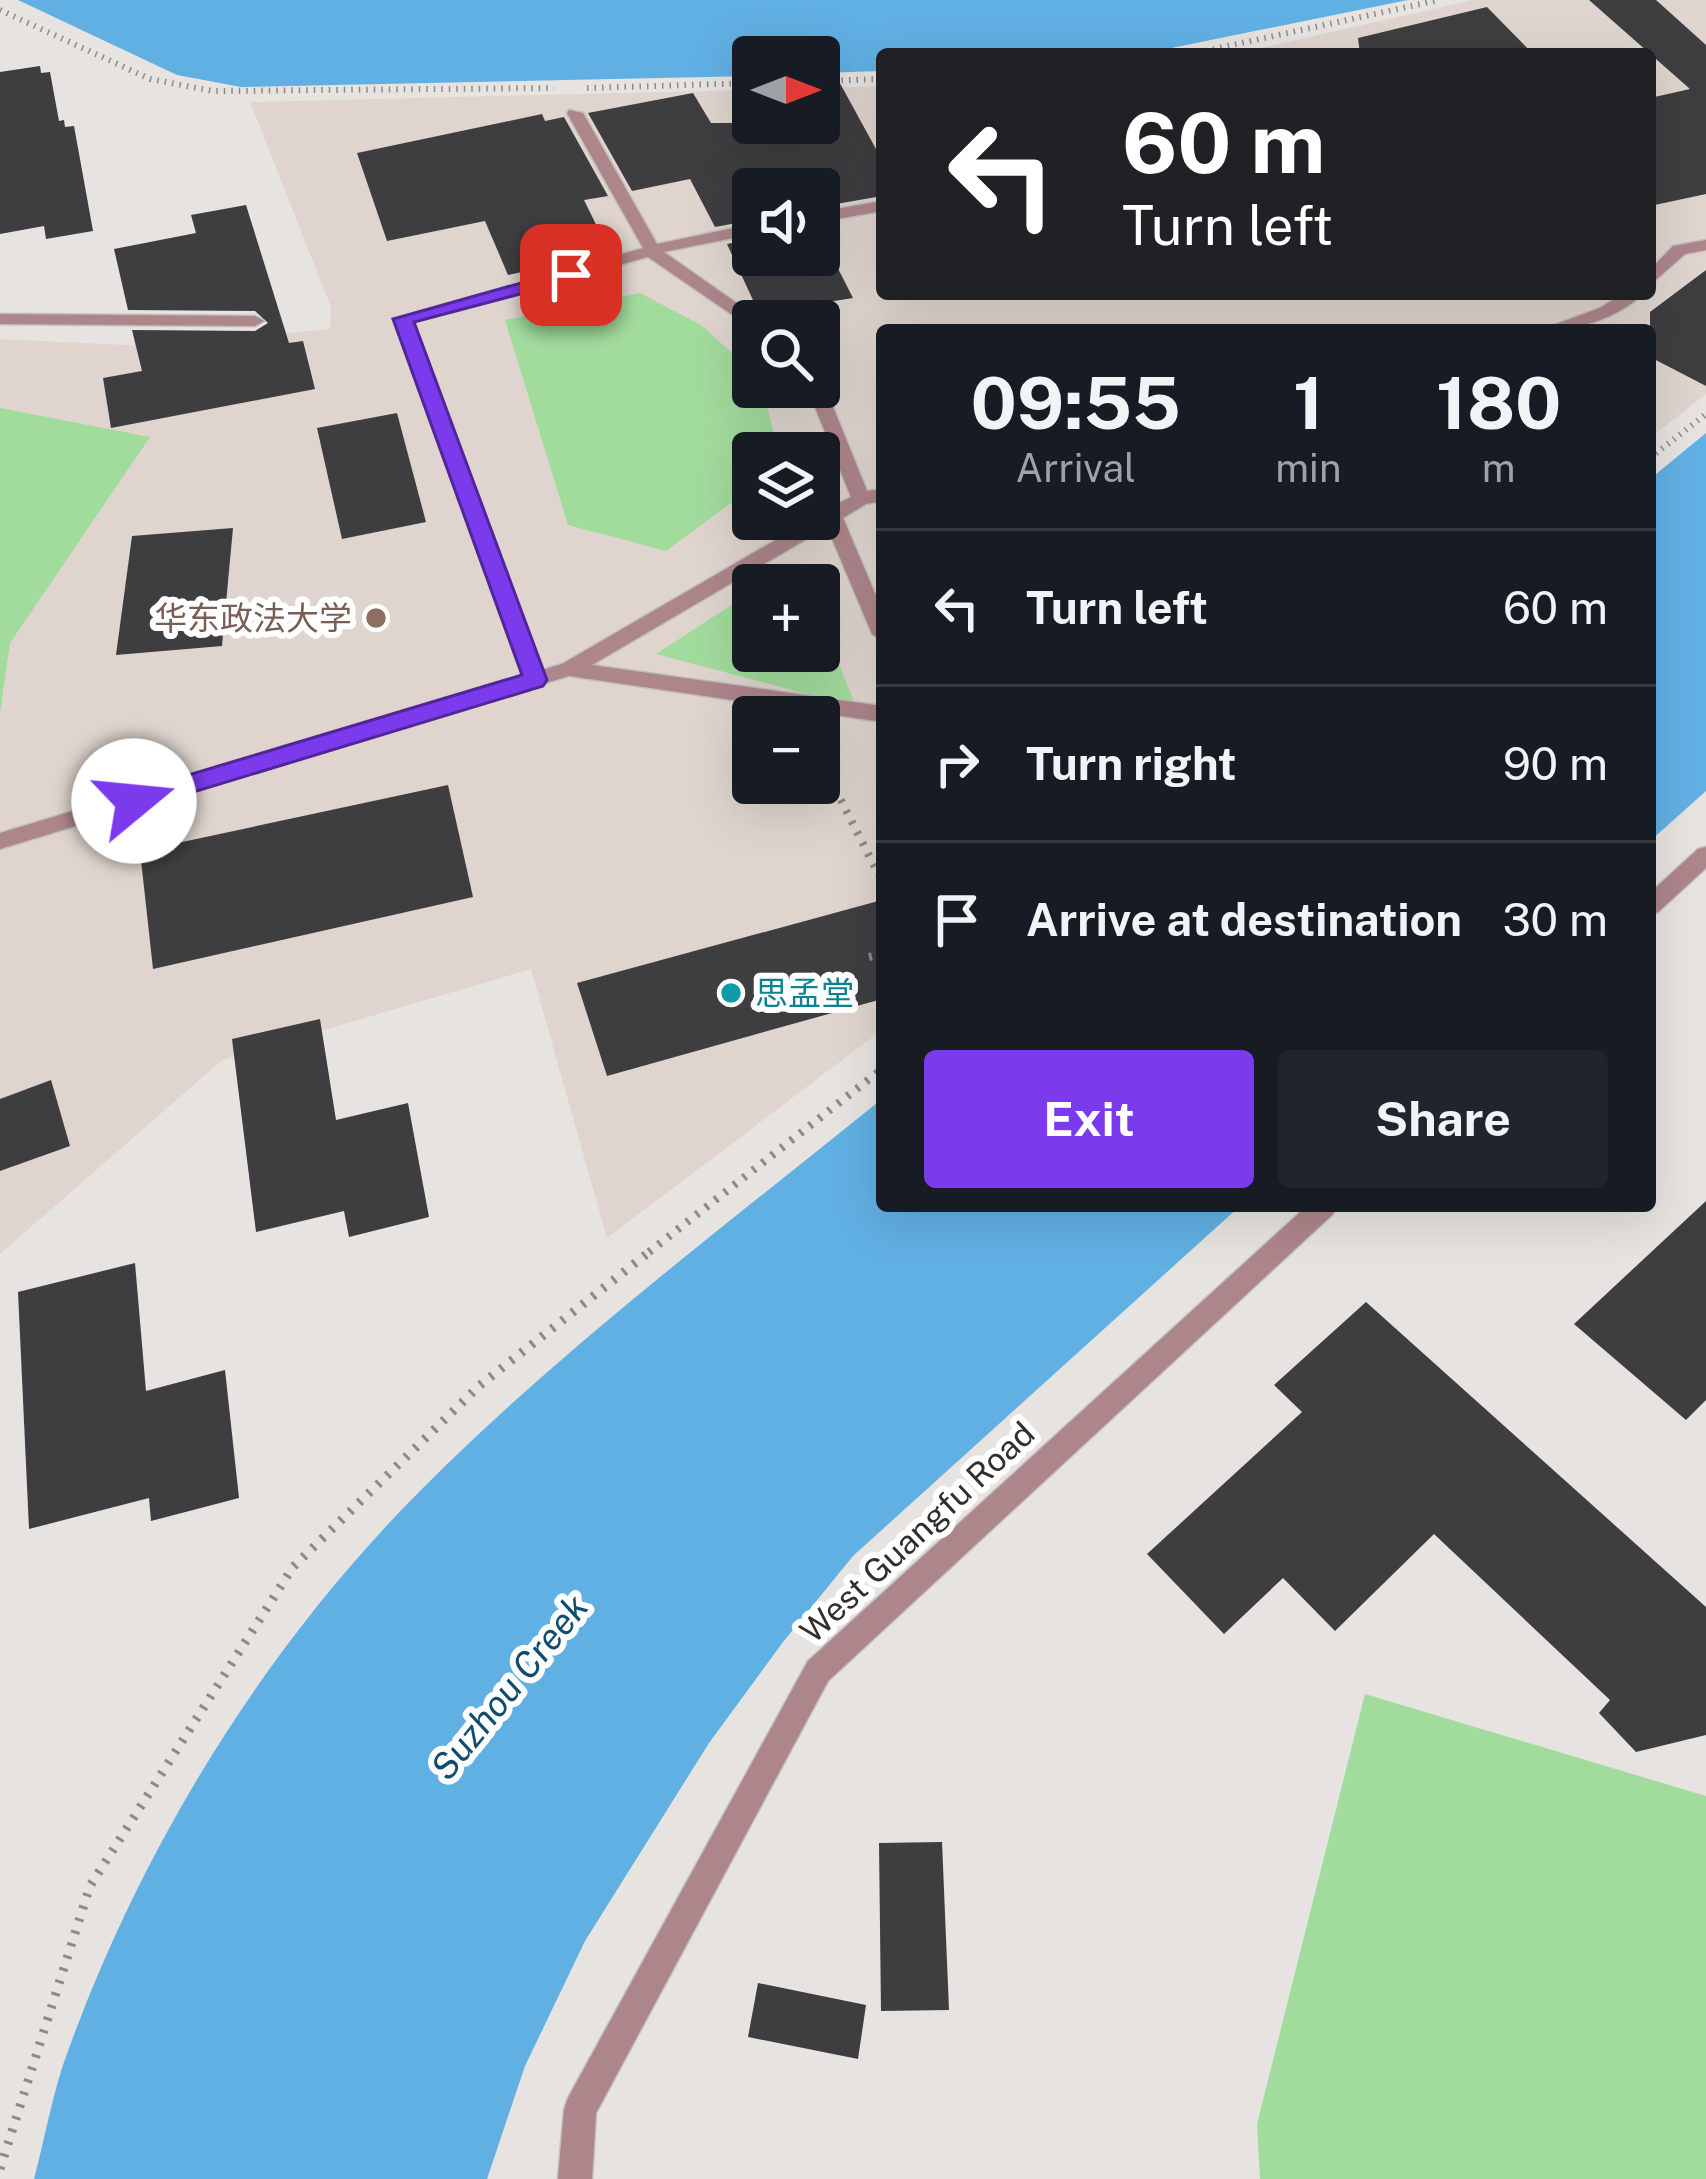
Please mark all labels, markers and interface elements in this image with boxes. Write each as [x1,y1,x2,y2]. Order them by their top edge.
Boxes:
north arrow [732,36,840,144]
map controls [732,36,840,804]
text: 60 m [1122,93,1326,192]
icon: left [924,96,1080,252]
button: sound [732,168,840,276]
text: Turn left [1122,194,1333,257]
pin [520,224,622,326]
icon: arrive [538,242,604,308]
button: search [732,300,840,408]
text: 09:55 [971,361,1181,445]
text: 1 [1293,361,1324,445]
text: 180 [1436,361,1561,445]
button: layers [732,432,840,540]
text: Arrival [1015,445,1136,491]
text: min [1275,445,1342,491]
text: m [1482,445,1516,491]
button: + [732,564,840,672]
icon: left [924,575,990,641]
text: Turn left [1026,581,1208,634]
text: 60 m [1503,581,1608,634]
place label: 华东政法大学 [154,599,352,637]
marker: 华东政法大学 [363,605,389,631]
button: − [732,696,840,804]
icon: right [924,731,990,797]
text: Turn right [1026,737,1237,790]
text: 90 m [1503,737,1608,790]
position arrow [71,738,197,864]
icon: arrive [924,887,990,953]
text: Arrive at destination [1026,893,1462,946]
text: 30 m [1503,893,1608,946]
place label: 思孟堂 [755,974,854,1012]
marker: 思孟堂 [718,980,744,1006]
button: Exit [924,1050,1254,1188]
button: Share [1278,1050,1608,1188]
street label: West Guangfu Road [792,1414,1042,1650]
water label: Suzhou Creek [422,1586,597,1788]

